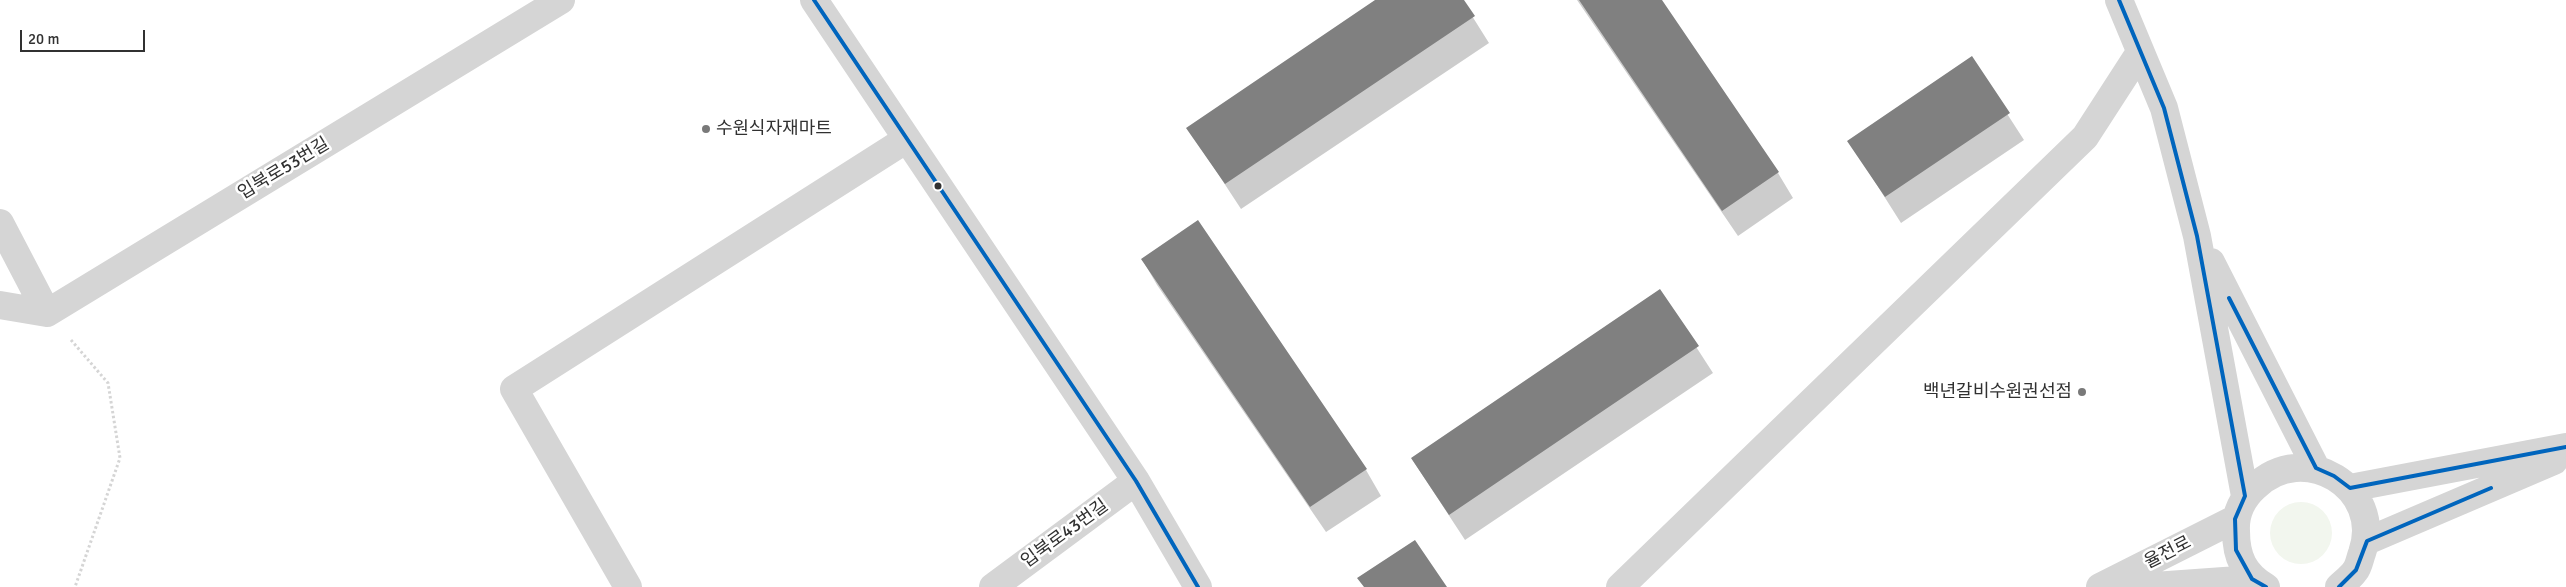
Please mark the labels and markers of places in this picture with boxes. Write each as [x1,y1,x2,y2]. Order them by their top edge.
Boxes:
place label: 수원식자재마트 [716,118,832,140]
marker: 수원식자재마트 [700,123,712,135]
unlabelled marker [933,181,943,191]
place label: 백년갈비수원권선점 [1923,381,2072,403]
marker: 백년갈비수원권선점 [2076,386,2088,398]

